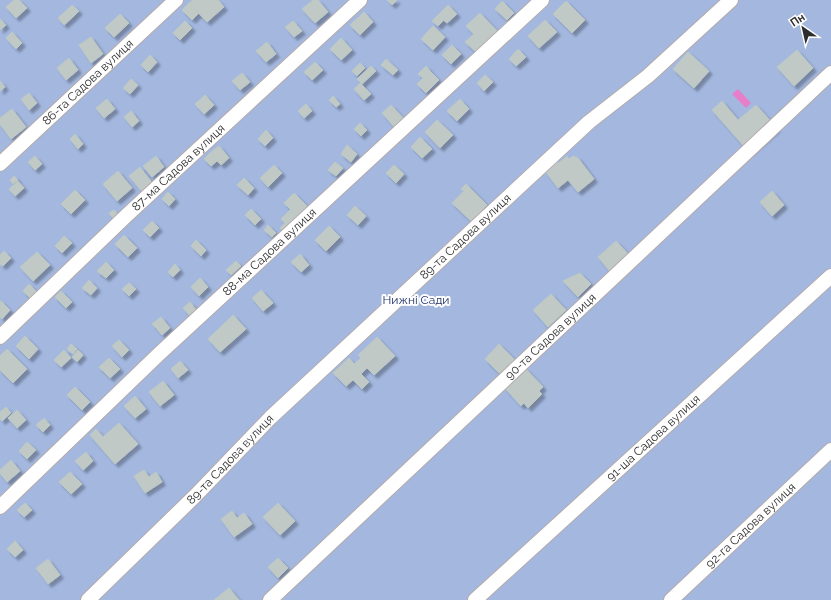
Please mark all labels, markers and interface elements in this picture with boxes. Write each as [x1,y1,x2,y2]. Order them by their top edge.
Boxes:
north arrow [783,8,823,48]
text: Пн [788,11,807,30]
street label: 86-та Садова вулиця [39,36,136,128]
street label: 87-ма Садова вулиця [129,121,228,214]
street label: 89-та Садова вулиця [417,191,514,282]
street label: 88-ма Садова вулиця [220,205,319,299]
street label: 90-та Садова вулиця [502,290,599,382]
park label: Нижні Сади [383,293,450,307]
street label: 91-ша Садова вулиця [604,392,703,484]
street label: 89-та Садова вулиця [184,412,277,507]
street label: 92-га Садова вулиця [703,480,798,571]

